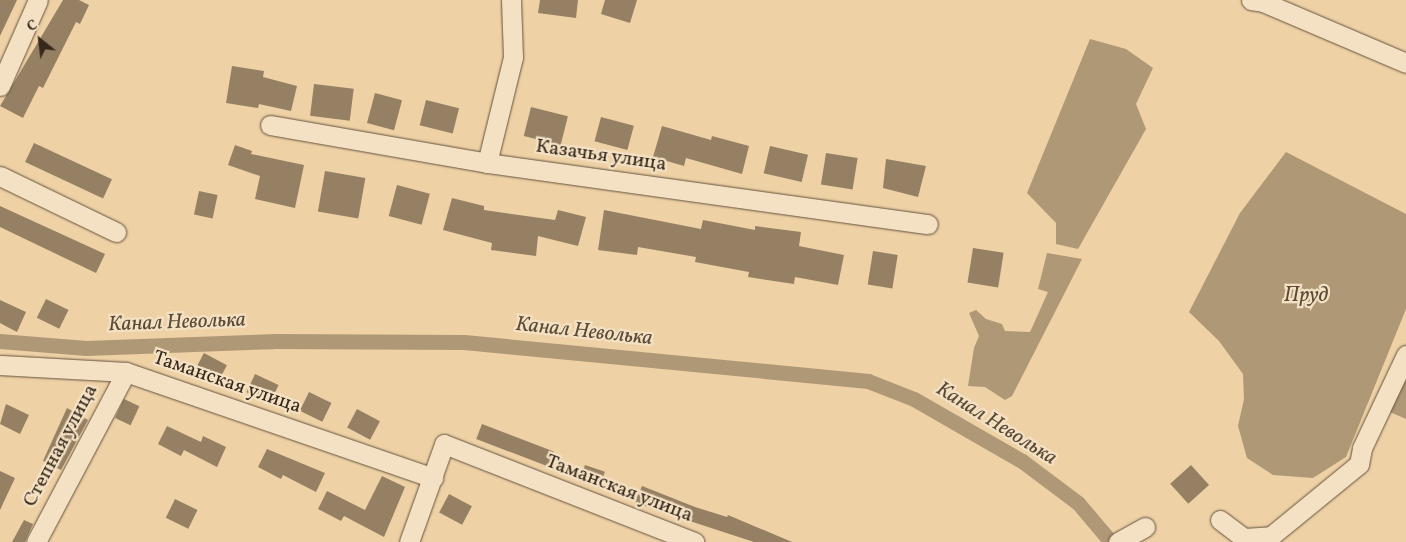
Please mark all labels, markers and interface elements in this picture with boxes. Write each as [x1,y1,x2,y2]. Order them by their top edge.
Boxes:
north arrow [15,15,65,65]
text: С [24,16,41,37]
street label: Казачья улица [534,135,668,177]
water label: Пруд [1284,283,1328,309]
water label: Канал Неволька [108,308,246,338]
water label: Канал Неволька [514,312,654,352]
street label: Таманская улица [149,346,305,420]
water label: Канал Неволька [931,377,1061,471]
street label: Степная улица [19,380,103,512]
street label: Таманская улица [542,450,696,528]

